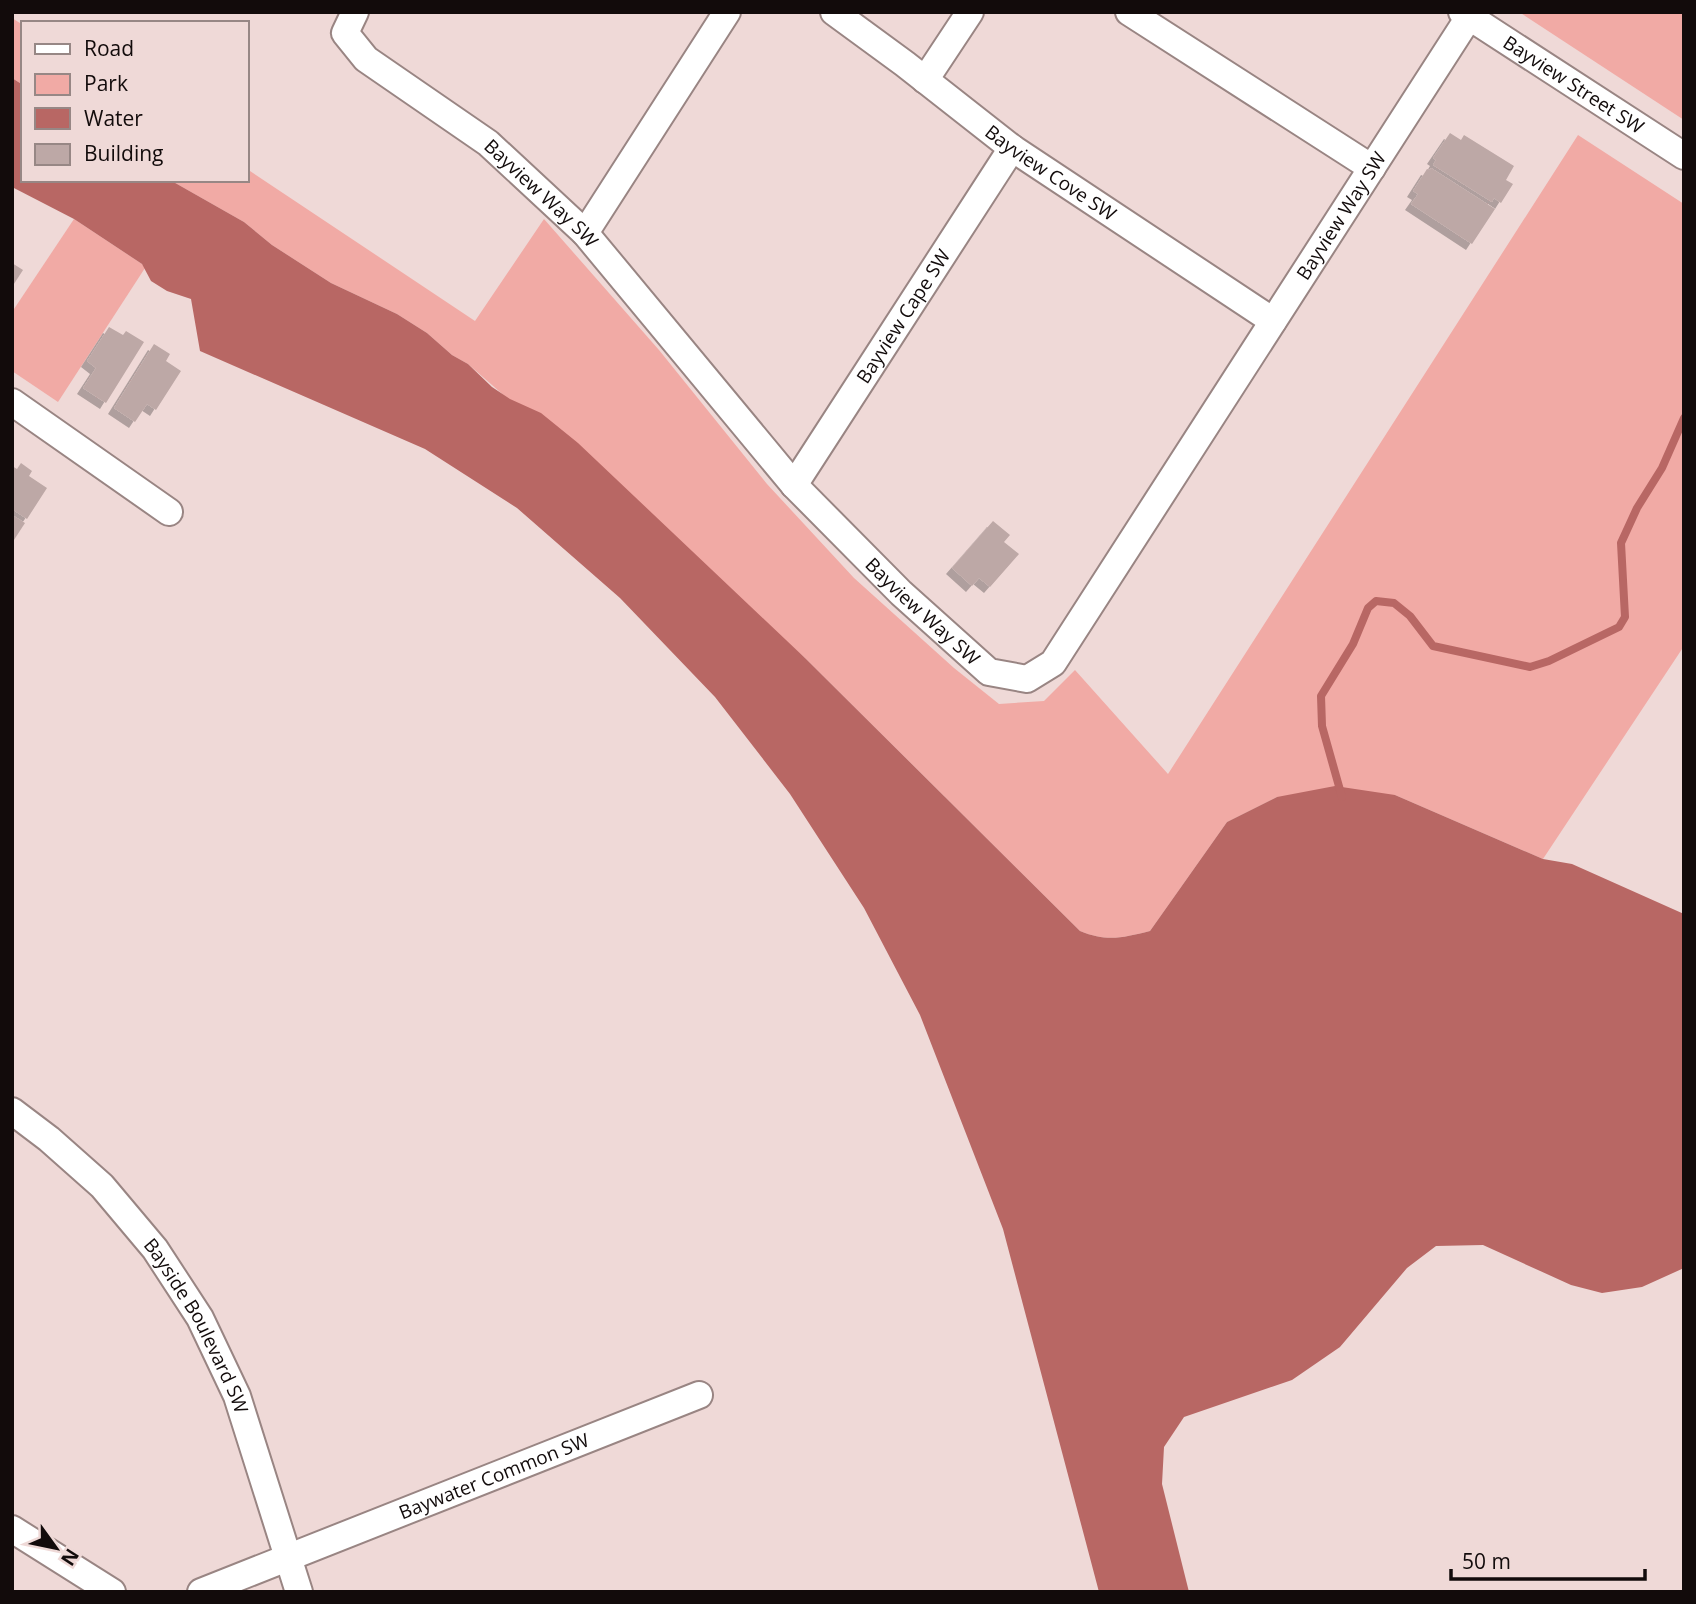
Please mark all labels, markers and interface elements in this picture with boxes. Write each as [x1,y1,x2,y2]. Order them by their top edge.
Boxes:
legend [21,21,248,182]
street label: Bayview Street SW [1498,29,1649,140]
text: Road [84,34,134,62]
text: Park [84,69,128,97]
text: Water [84,104,143,132]
street label: Bayview Cove SW [980,119,1122,227]
street label: Bayview Way SW [479,133,605,253]
text: Building [84,139,163,167]
street label: Bayview Way SW [1290,146,1392,285]
street label: Bayview Cape SW [850,244,956,388]
street label: Bayview Way SW [860,552,986,671]
street label: Bayside Boulevard SW [138,1232,255,1417]
street label: Baywater Common SW [395,1427,593,1525]
north arrow [21,1513,91,1583]
scale bar [1451,1538,1645,1582]
text: N [55,1544,85,1571]
text: 50 m [1462,1547,1511,1575]

